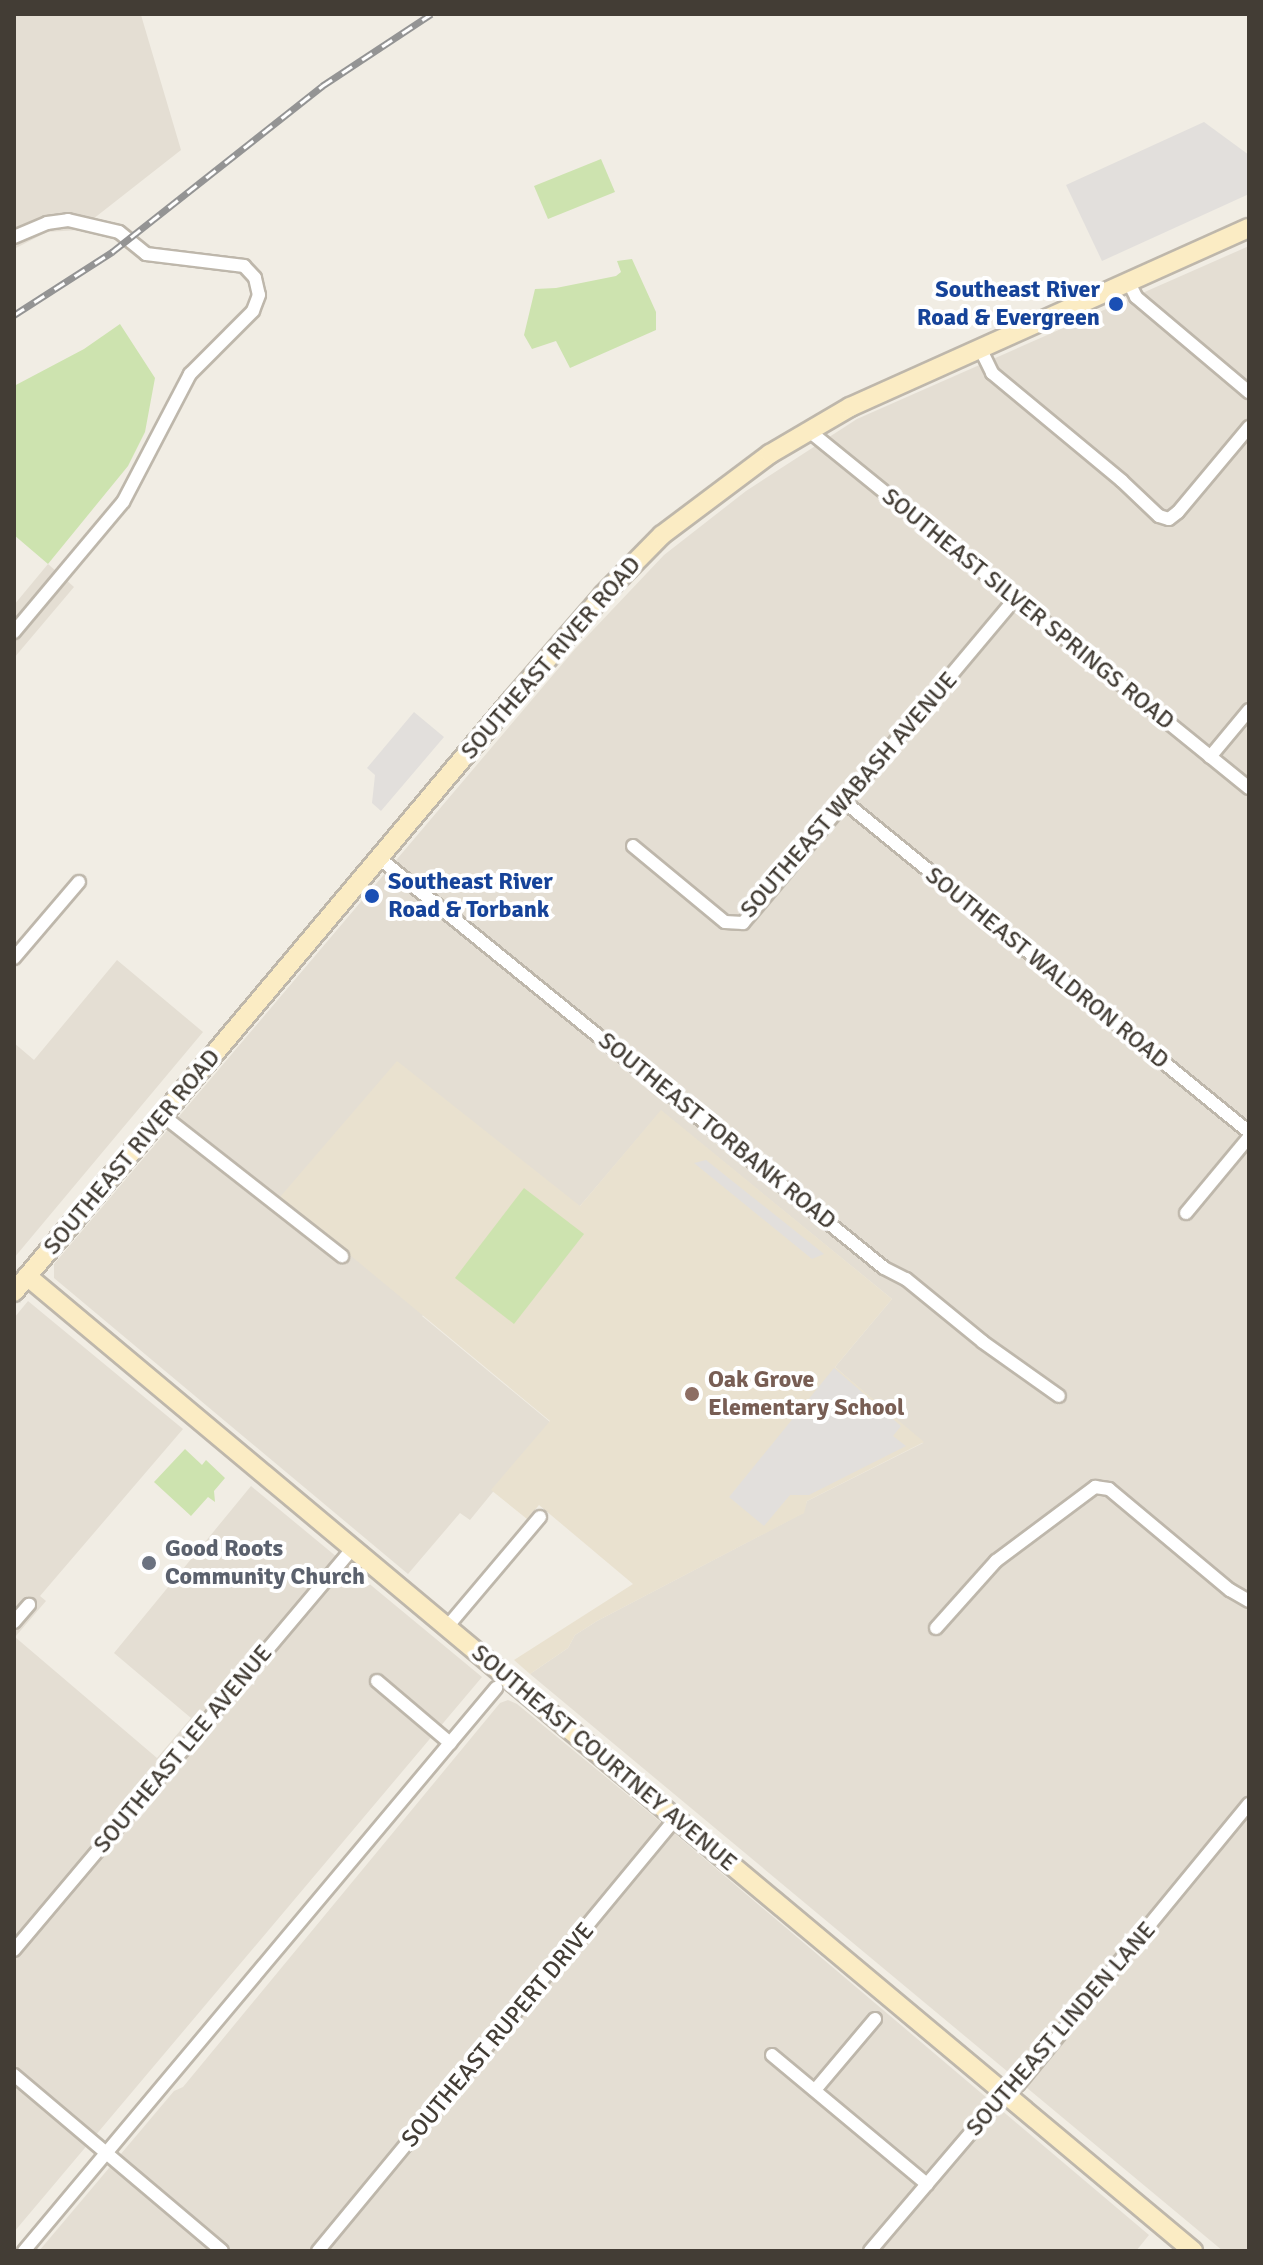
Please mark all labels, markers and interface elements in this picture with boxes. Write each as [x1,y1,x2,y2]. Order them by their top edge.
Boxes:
place label: Southeast River Road & Evergreen [917,276,1100,332]
marker: Southeast River Road & Evergreen [1107,295,1125,313]
street label: SOUTHEAST SILVER SPRINGS ROAD [876,482,1180,736]
street label: SOUTHEAST RIVER ROAD [455,551,647,765]
street label: SOUTHEAST WABASH AVENUE [734,666,964,924]
street label: SOUTHEAST WALDRON ROAD [920,861,1174,1075]
place label: Southeast River Road & Torbank [388,868,553,924]
marker: Southeast River Road & Torbank [363,887,381,905]
street label: SOUTHEAST TORBANK ROAD [592,1026,842,1236]
street label: SOUTHEAST RIVER ROAD [38,1043,226,1261]
place label: Oak Grove Elementary School [708,1366,905,1422]
marker: Oak Grove Elementary School [683,1385,701,1403]
place label: Good Roots Community Church [165,1535,365,1591]
marker: Good Roots Community Church [140,1554,158,1572]
street label: SOUTHEAST LEE AVENUE [88,1639,278,1859]
street label: SOUTHEAST COURTNEY AVENUE [466,1639,742,1877]
street label: SOUTHEAST LINDEN LANE [960,1916,1162,2142]
street label: SOUTHEAST RUPERT DRIVE [396,1917,600,2153]

